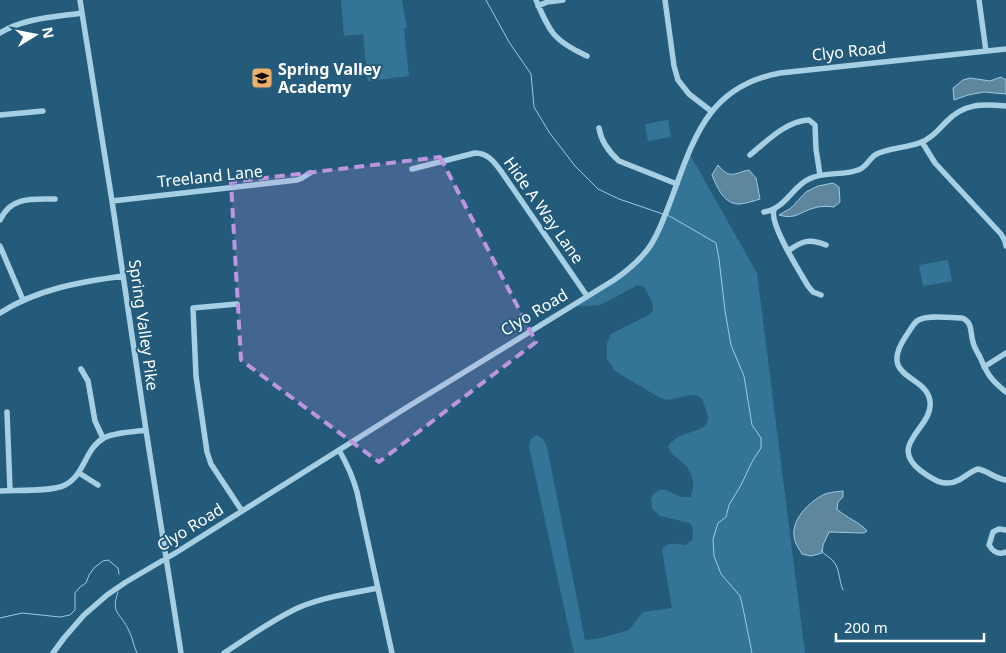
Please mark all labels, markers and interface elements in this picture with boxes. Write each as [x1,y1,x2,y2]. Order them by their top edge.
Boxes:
north arrow [10,10,60,60]
text: N [38,25,59,40]
street label: Clyo Road [811,36,887,66]
place label: Spring Valley Academy [278,58,382,98]
school or university icon: Spring Valley Academy [250,66,274,90]
street label: Hide A Way Lane [499,152,589,268]
street label: Treeland Lane [156,160,264,192]
street label: Spring Valley Pike [124,258,164,392]
street label: Clyo Road [496,283,572,341]
street label: Clyo Road [152,498,228,556]
scale bar [836,610,984,642]
text: 200 m [844,617,888,637]

